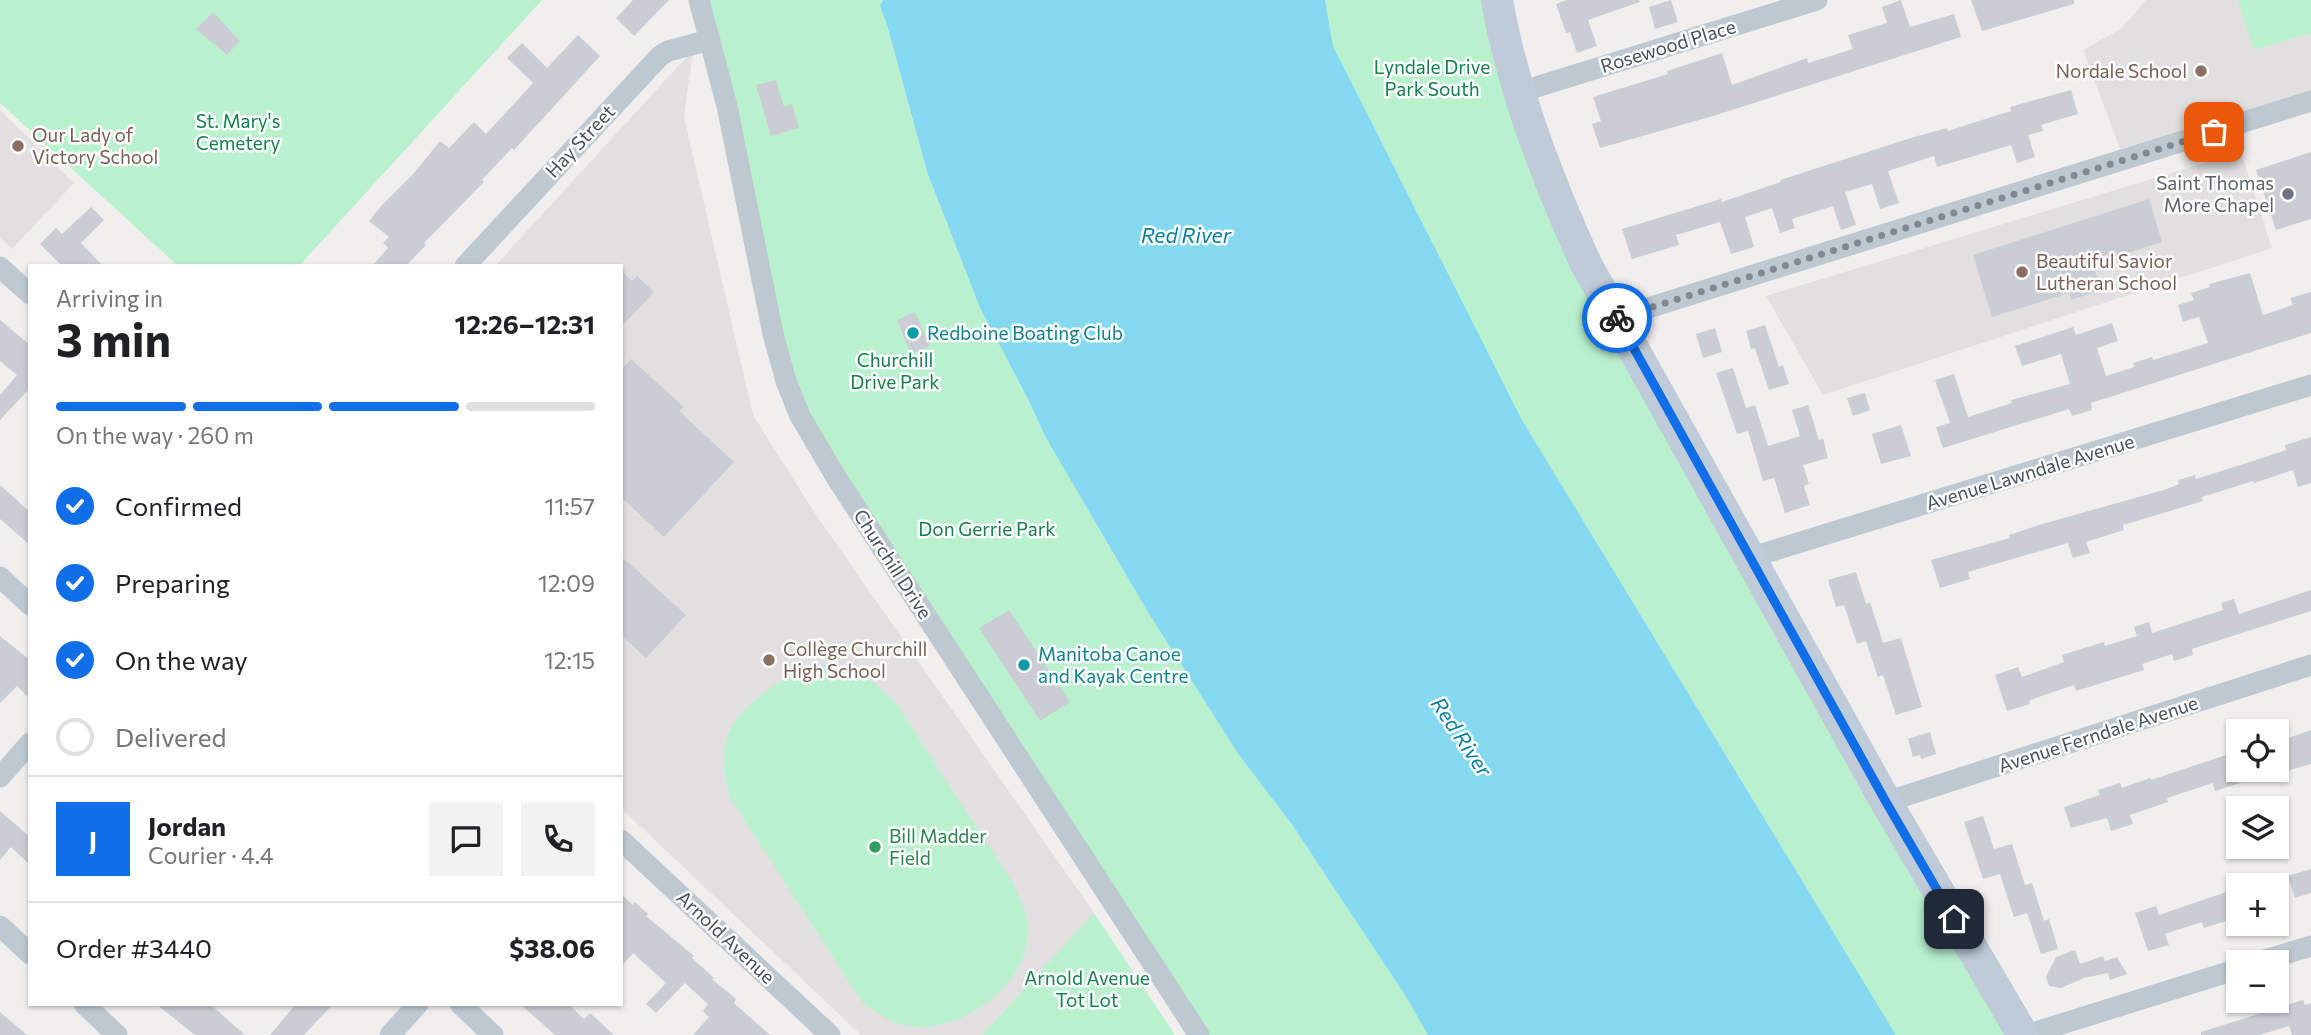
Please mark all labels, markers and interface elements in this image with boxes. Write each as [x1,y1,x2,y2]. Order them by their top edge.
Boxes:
street label: Rosewood Place [1598,14,1738,77]
park label: Lyndale Drive Park South [1374,55,1490,100]
place label: Nordale School [2056,59,2187,82]
marker: Nordale School [2193,63,2209,79]
street label: Hay Street [540,99,619,182]
pin [2184,102,2244,162]
park label: St. Mary's Cemetery [196,109,280,154]
icon: bag [2195,113,2233,151]
place label: Our Lady of Victory School [32,123,158,168]
marker: Our Lady of Victory School [10,138,26,154]
place label: Saint Thomas More Chapel [2156,171,2274,216]
marker: Saint Thomas More Chapel [2280,186,2296,202]
water label: Red River [1141,222,1232,247]
place label: Beautiful Savior Lutheran School [2036,249,2177,294]
marker: Beautiful Savior Lutheran School [2014,264,2030,280]
courier [1582,283,1652,353]
text: Arriving in [56,284,163,312]
icon: bike [1598,299,1636,337]
text: 12:26–12:31 [455,308,595,339]
text: 3 min [56,310,171,366]
place label: Redboine Boating Club [927,321,1123,344]
marker: Redboine Boating Club [905,325,921,341]
park label: Churchill Drive Park [850,348,940,393]
text: On the way · 260 m [56,421,254,449]
street label: Avenue Lawndale Avenue [1923,429,2137,514]
icon: check [56,487,94,525]
text: Confirmed [115,490,242,521]
text: 11:57 [545,492,595,520]
street label: Churchill Drive [849,505,937,623]
park label: Don Gerrie Park [918,517,1056,540]
icon: check [56,564,94,602]
text: Preparing [115,567,230,598]
text: 12:09 [538,569,595,597]
place label: Collège Churchill High School [783,637,927,682]
icon: check [56,641,94,679]
place label: Manitoba Canoe and Kayak Centre [1038,642,1188,687]
text: On the way [115,644,248,675]
text: 12:15 [544,646,595,674]
marker: Collège Churchill High School [761,652,777,668]
marker: Manitoba Canoe and Kayak Centre [1016,657,1032,673]
street label: Avenue Ferndale Avenue [1995,690,2201,777]
water label: Red River [1427,692,1498,781]
map controls [2226,719,2289,1013]
button: locate [2226,719,2289,782]
text: Delivered [115,721,226,752]
button: layers [2226,796,2289,859]
button: chat [429,802,503,876]
button: phone [521,802,595,876]
text: Jordan [148,810,226,841]
text: J [89,824,97,855]
place label: Bill Madder Field [889,824,987,869]
marker: Bill Madder Field [867,839,883,855]
text: Courier · 4.4 [148,841,274,869]
button: + [2226,873,2289,936]
street label: Arnold Avenue [673,885,780,988]
pin [1924,889,1984,949]
icon: home [1935,900,1973,938]
text: Order #3440 [56,932,212,963]
text: $38.06 [509,932,595,963]
button: − [2226,950,2289,1013]
park label: Arnold Avenue Tot Lot [1024,966,1150,1011]

